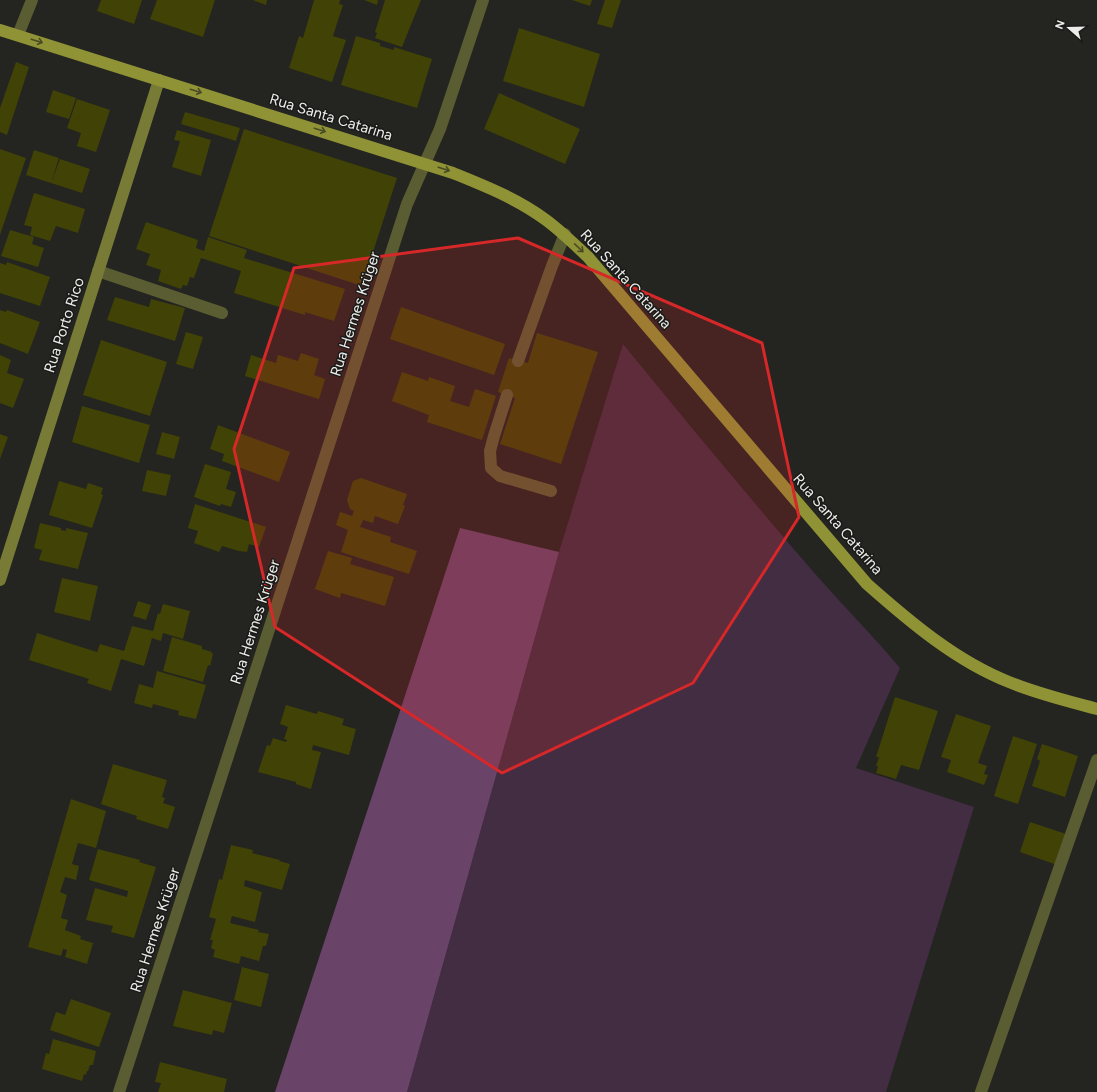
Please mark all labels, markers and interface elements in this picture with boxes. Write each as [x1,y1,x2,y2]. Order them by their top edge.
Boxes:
north arrow [1049,8,1089,48]
text: N [1053,19,1068,31]
one-way arrow [31,38,43,46]
one-way arrow [189,88,202,95]
street label: Rua Santa Catarina [267,90,395,144]
one-way arrow [313,127,326,134]
one-way arrow [438,166,450,174]
street label: Rua Santa Catarina [577,226,675,332]
one-way arrow [574,243,584,253]
street label: Rua Hermes Krüger [326,249,384,379]
street label: Rua Porto Rico [40,275,88,375]
street label: Rua Santa Catarina [789,470,887,578]
street label: Rua Hermes Krüger [226,557,284,687]
street label: Rua Hermes Krüger [126,865,184,995]

